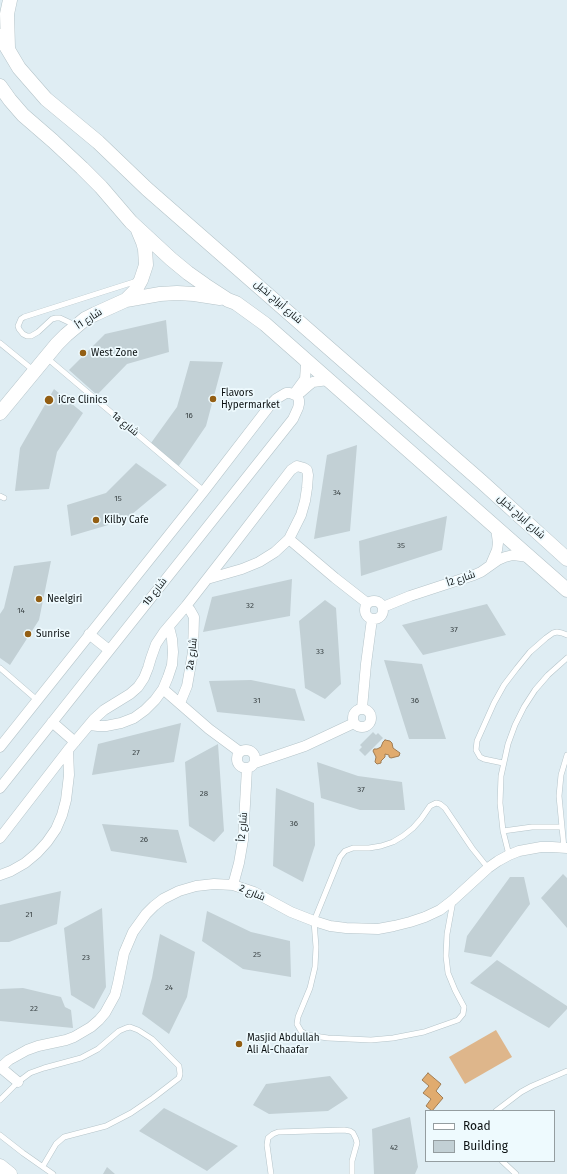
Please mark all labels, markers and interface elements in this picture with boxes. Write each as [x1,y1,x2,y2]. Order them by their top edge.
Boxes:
street label: شارع أبراج نخيل [251,278,305,326]
street label: شارع 1أ [74,306,104,332]
place label: West Zone [91,347,138,359]
marker: West Zone [78,348,88,358]
place label: Flavors Hypermarket [221,387,280,410]
marker: iCre Clinics [43,394,55,406]
place label: iCre Clinics [58,394,107,406]
marker: Flavors Hypermarket [208,394,218,404]
street label: 1a شارع [109,409,141,439]
house number: 16 [185,411,193,421]
house number: 34 [333,488,341,498]
street label: شارع أبراج نخيل [495,492,547,542]
house number: 15 [114,494,122,504]
place label: Kilby Cafe [104,514,149,526]
marker: Kilby Cafe [91,515,101,525]
house number: 35 [397,541,405,551]
street label: شارع 2أ [445,568,477,590]
street label: 1b شارع [140,576,170,608]
place label: Neelgiri [47,593,82,605]
marker: Neelgiri [34,594,44,604]
house number: 32 [246,601,254,611]
house number: 14 [17,606,25,616]
house number: 37 [450,625,458,635]
place label: Sunrise [36,628,70,640]
marker: Sunrise [23,629,33,639]
street label: 2a شارع [184,637,200,671]
house number: 33 [316,647,324,657]
house number: 31 [253,696,261,706]
house number: 36 [411,696,419,706]
house number: 27 [132,748,140,758]
house number: 37 [357,785,365,795]
house number: 28 [200,789,208,799]
street label: شارع 2أ [236,812,250,842]
house number: 36 [290,819,298,829]
house number: 26 [140,835,148,845]
street label: شارع 2 [237,882,267,904]
house number: 21 [25,910,33,920]
house number: 25 [253,950,261,960]
house number: 23 [82,953,90,963]
house number: 24 [165,983,173,993]
house number: 22 [30,1004,38,1014]
place label: Masjid Abdullah Ali Al-Chaafar [247,1032,320,1056]
marker: Masjid Abdullah Ali Al-Chaafar [234,1039,244,1049]
legend [425,1110,555,1162]
text: Road [463,1119,491,1133]
text: Building [463,1139,508,1153]
house number: 42 [390,1143,398,1153]

